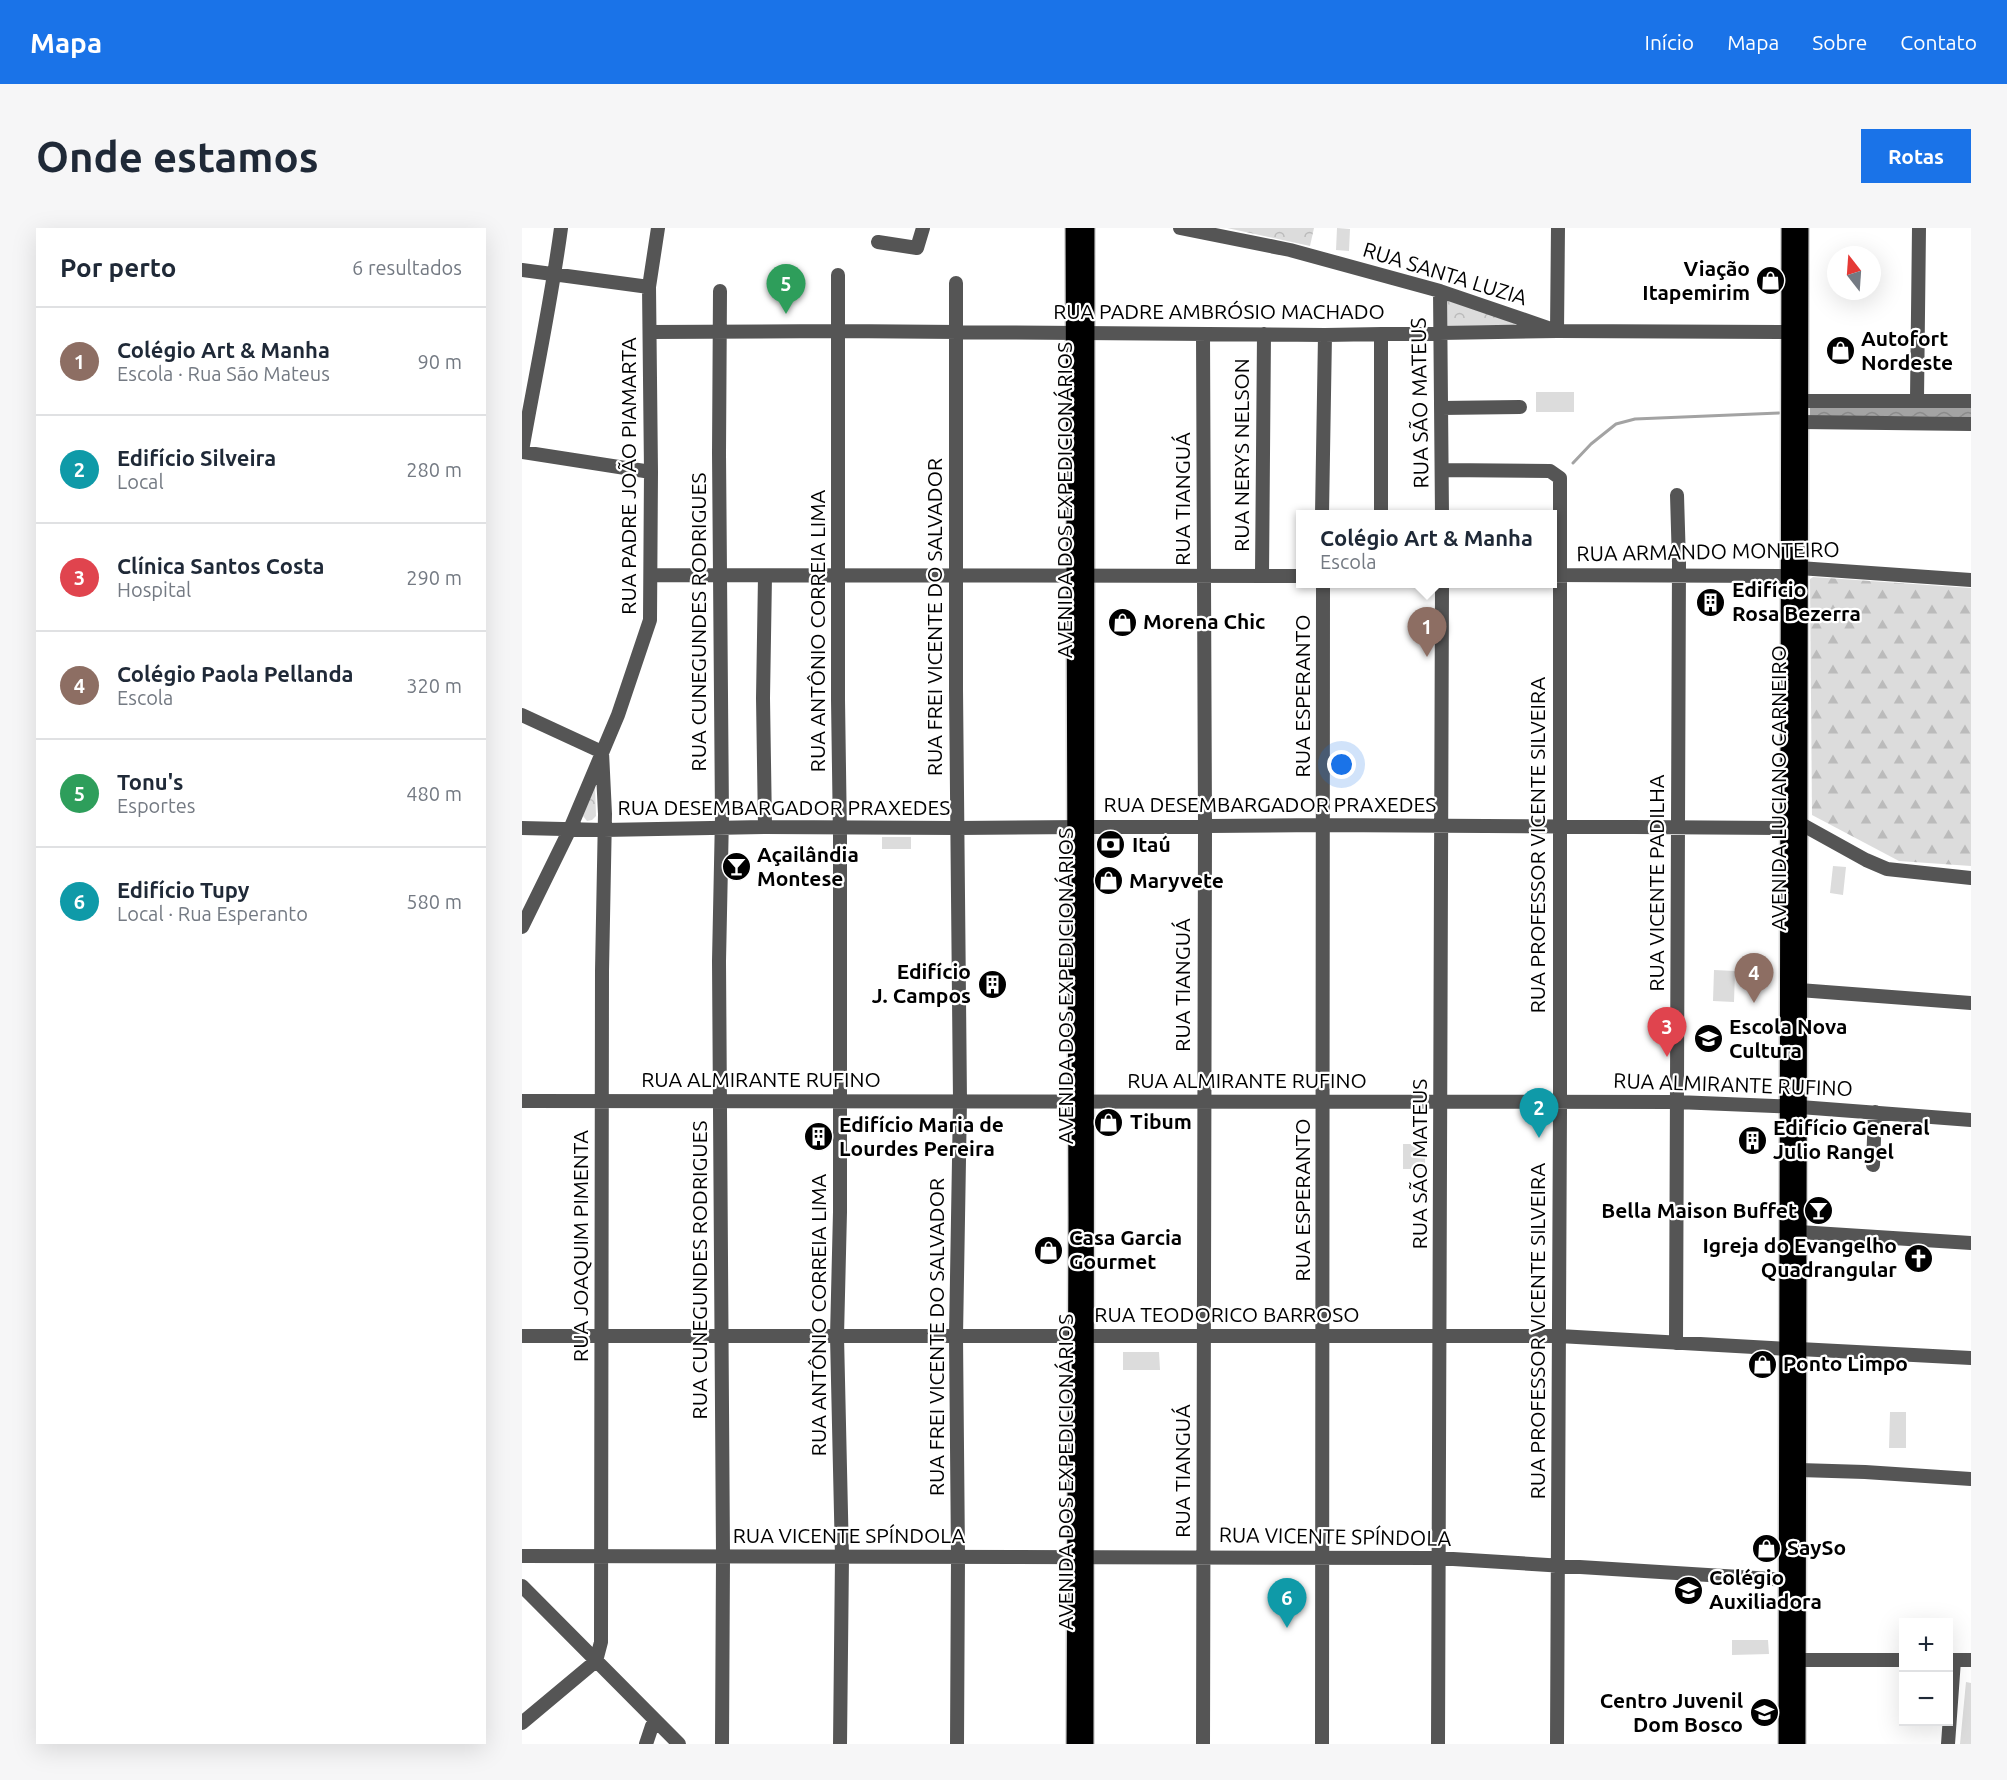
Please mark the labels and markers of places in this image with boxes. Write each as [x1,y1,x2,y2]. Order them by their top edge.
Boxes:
place label: Viação Itapemirim [1642,256,1750,304]
pin: 5 [766,264,806,314]
shop icon: Viação Itapemirim [1755,265,1787,297]
place label: Autofort Nordeste [1861,326,1953,374]
shop icon: Autofort Nordeste [1824,335,1856,367]
place label: Edifício Rosa Bezerra [1732,577,1861,625]
building icon: Edifício Rosa Bezerra [1695,586,1727,618]
shop icon: Morena Chic [1106,606,1138,638]
pin: 1 [1408,608,1446,657]
place label: Morena Chic [1143,609,1265,633]
bank icon: Itaú [1095,829,1127,861]
place label: Itaú [1132,832,1171,856]
place label: Açailândia Montese [757,842,859,890]
bar icon: Açailândia Montese [720,851,752,883]
shop icon: Maryvete [1092,865,1124,897]
place label: Maryvete [1129,868,1224,892]
pin: 4 [1734,954,1774,1003]
place label: Edifício J. Campos [872,959,971,1007]
building icon: Edifício J. Campos [976,968,1008,1000]
pin: 3 [1648,1008,1686,1057]
place label: Escola Nova Cultura [1729,1014,1848,1062]
school or university icon: Escola Nova Cultura [1692,1023,1724,1055]
pin: 2 [1520,1088,1558,1138]
shop icon: Tibum [1093,1106,1125,1138]
place label: Tibum [1130,1109,1192,1133]
place label: Edifício Maria de Lourdes Pereira [839,1112,1004,1160]
place label: Edifício General Julio Rangel [1773,1115,1930,1163]
building icon: Edifício Maria de Lourdes Pereira [802,1121,834,1153]
building icon: Edifício General Julio Rangel [1736,1124,1768,1156]
bar icon: Bella Maison Buffet [1802,1195,1834,1227]
place label: Bella Maison Buffet [1601,1198,1797,1222]
place label: Casa Garcia Gourmet [1069,1225,1182,1273]
place label: Igreja do Evangelho Quadrangular [1702,1233,1897,1281]
shop icon: Casa Garcia Gourmet [1032,1234,1064,1266]
church icon: Igreja do Evangelho Quadrangular [1902,1242,1934,1274]
shop icon: Ponto Limpo [1746,1348,1778,1380]
place label: Ponto Limpo [1783,1351,1908,1375]
shop icon: SaySo [1750,1532,1782,1564]
place label: SaySo [1787,1535,1846,1559]
place label: Colégio Auxiliadora [1709,1565,1822,1613]
school or university icon: Colégio Auxiliadora [1672,1574,1704,1606]
pin: 6 [1268,1578,1306,1628]
place label: Centro Juvenil Dom Bosco [1600,1688,1743,1736]
school or university icon: Centro Juvenil Dom Bosco [1748,1697,1780,1729]

